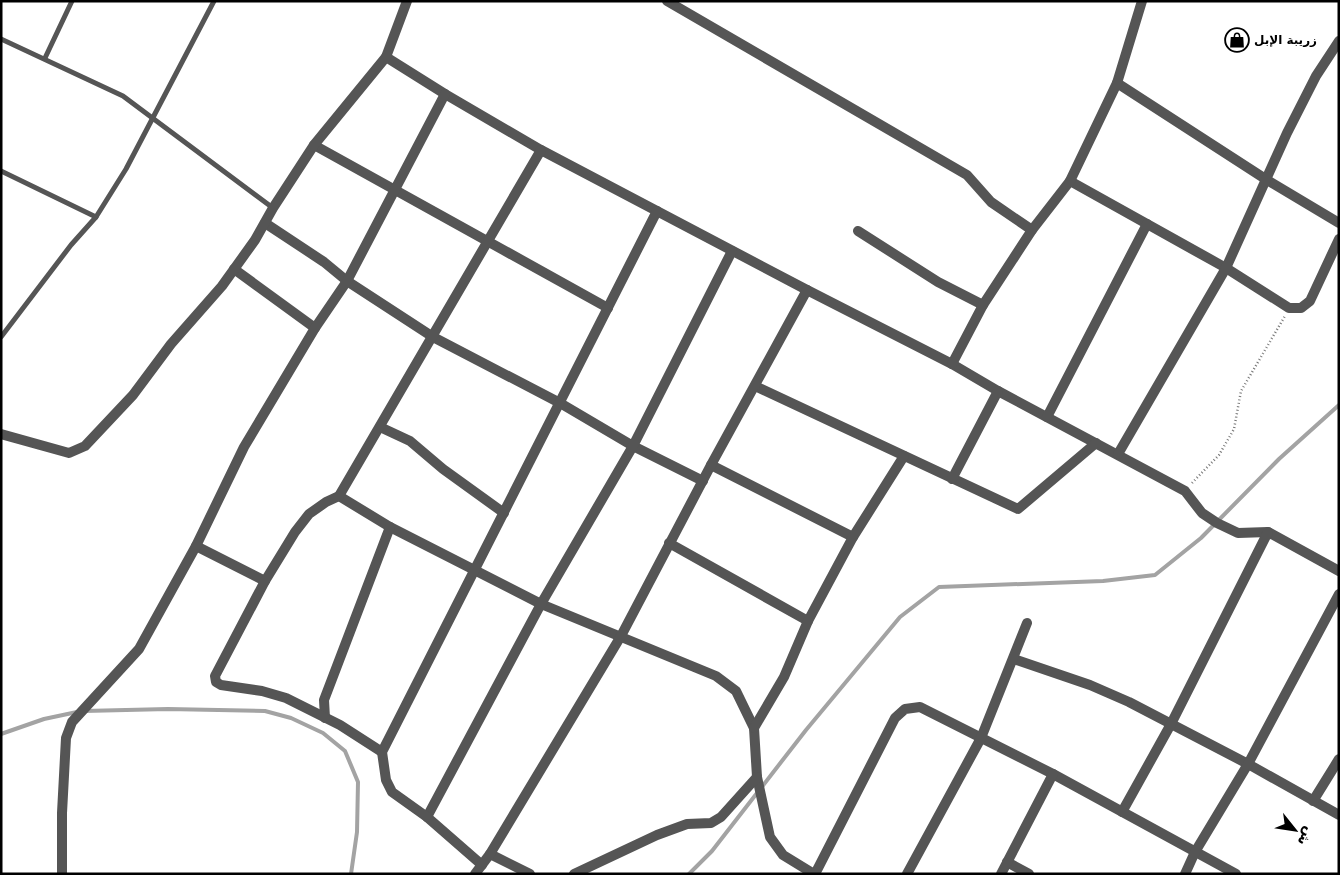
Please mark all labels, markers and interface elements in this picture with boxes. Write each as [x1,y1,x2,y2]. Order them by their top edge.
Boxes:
shop icon: زريبة الإبل [1224,27,1250,53]
place label: زريبة الإبل [1254,33,1317,47]
north arrow [1270,805,1320,855]
text: ش [1294,824,1318,849]

